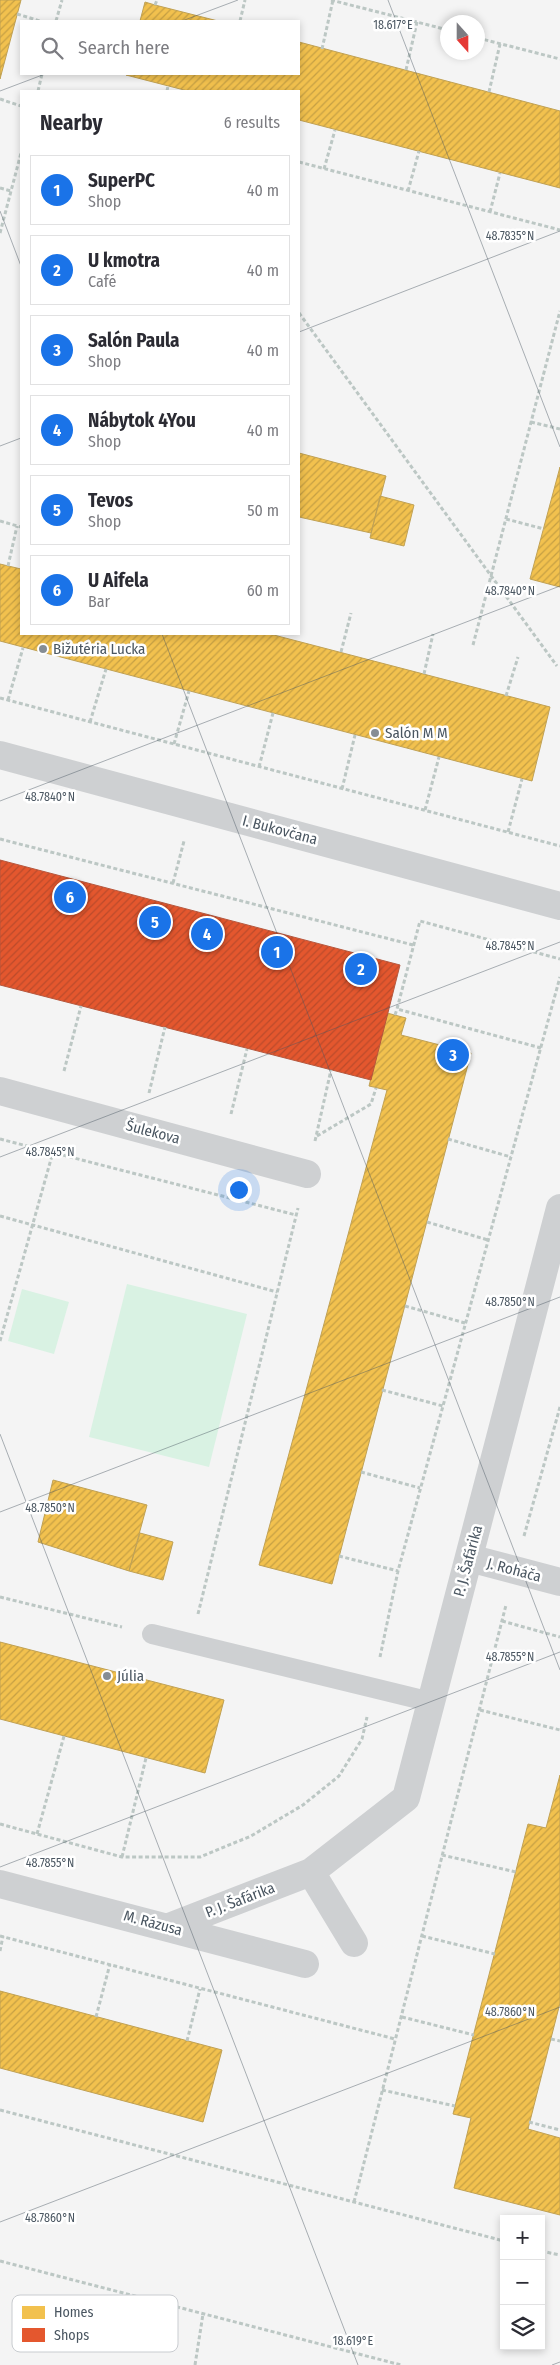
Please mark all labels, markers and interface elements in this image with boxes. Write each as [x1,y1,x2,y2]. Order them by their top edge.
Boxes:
north arrow [440,15,485,60]
text: 18.617°E [373,18,413,32]
search box [20,20,300,75]
icon: search [38,34,66,62]
text: Search here [78,36,170,59]
text: Nearby [40,110,102,136]
text: 6 results [224,113,280,132]
text: SuperPC [88,169,155,192]
text: 1 [54,181,60,200]
text: 40 m [247,181,279,200]
text: Shop [88,192,121,211]
text: 48.7835°N [486,229,534,243]
text: U kmotra [88,249,160,272]
text: 2 [53,261,61,280]
text: 40 m [247,261,279,280]
text: Café [88,272,116,291]
text: Salón Paula [88,329,180,352]
text: 3 [53,341,61,360]
text: 40 m [247,341,279,360]
text: Shop [88,352,121,371]
text: Nábytok 4You [88,409,196,432]
text: 4 [53,421,61,440]
text: 40 m [247,421,279,440]
text: Shop [88,432,121,451]
text: Tevos [88,489,133,512]
text: 5 [53,501,61,520]
text: 50 m [247,501,279,520]
text: Shop [88,512,121,531]
text: U Aifela [88,569,149,592]
text: 6 [53,581,61,600]
text: 60 m [247,581,279,600]
text: 48.7840°N [485,584,535,598]
text: Bar [88,592,110,611]
place label: Bižutéria Lucka [53,640,145,658]
marker: Bižutéria Lucka [37,643,49,655]
place label: Salón M M [385,724,448,742]
marker: Salón M M [369,727,381,739]
text: 48.7840°N [25,790,75,804]
street label: I. Bukovčana [241,811,319,849]
pin: 6 [54,878,86,916]
pin: 5 [139,903,171,941]
pin: 4 [191,915,223,953]
pin: 1 [261,933,293,971]
text: 48.7845°N [486,939,534,953]
pin: 2 [345,950,377,988]
pin: 3 [437,1036,469,1074]
street label: Šulekova [124,1116,182,1148]
text: 48.7845°N [26,1145,74,1159]
your location [226,1177,252,1203]
text: 48.7850°N [485,1295,535,1309]
text: 48.7850°N [25,1501,75,1515]
street label: P. J. Šafárika [450,1523,486,1599]
street label: J. Roháča [485,1554,543,1586]
text: 48.7855°N [486,1650,534,1664]
place label: Júlia [117,1667,144,1685]
marker: Júlia [101,1670,113,1682]
text: 48.7855°N [26,1856,74,1870]
street label: P. J. Šafárika [203,1878,277,1922]
street label: M. Rázusa [122,1907,184,1939]
text: 48.7860°N [485,2005,535,2019]
text: 48.7860°N [25,2211,75,2225]
map controls [500,2215,545,2350]
button: + [500,2215,545,2260]
button: − [500,2260,545,2305]
legend [12,2295,178,2352]
text: Homes [54,2304,94,2321]
button: layers [500,2305,545,2350]
text: Shops [54,2327,89,2344]
text: 18.619°E [333,2334,374,2348]

